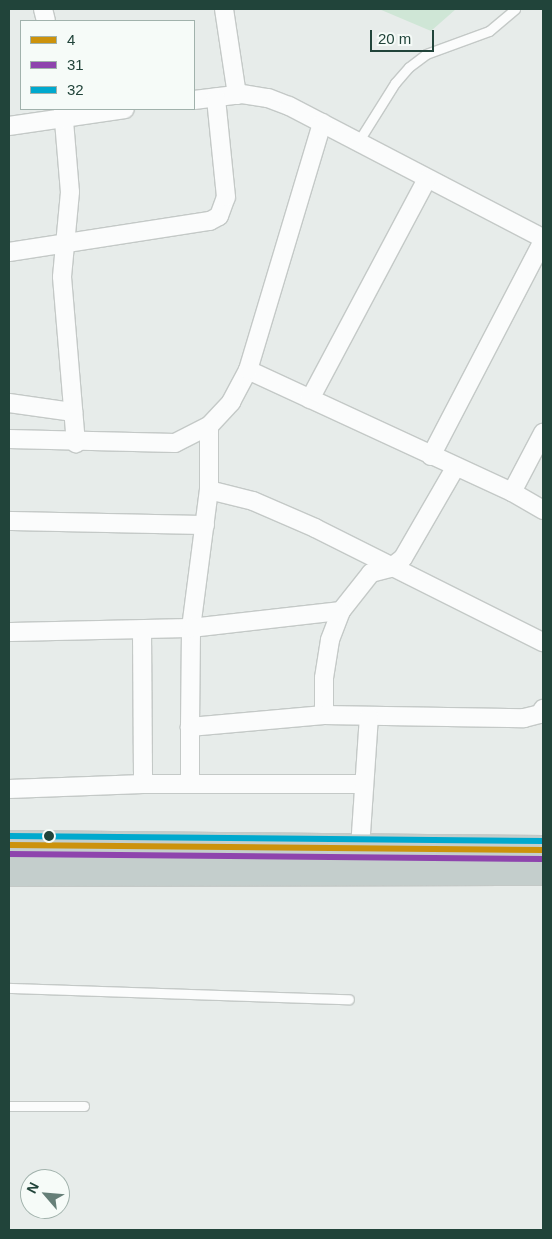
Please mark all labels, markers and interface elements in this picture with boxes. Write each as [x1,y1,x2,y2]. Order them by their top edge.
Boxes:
legend [20,20,195,110]
scale bar [372,20,436,52]
text: 20 m [378,30,411,47]
text: 4 [67,31,75,48]
text: 31 [67,56,84,73]
text: 32 [67,81,84,98]
unlabelled marker [44,831,54,841]
north arrow [20,1169,70,1219]
text: N [23,1180,42,1196]

